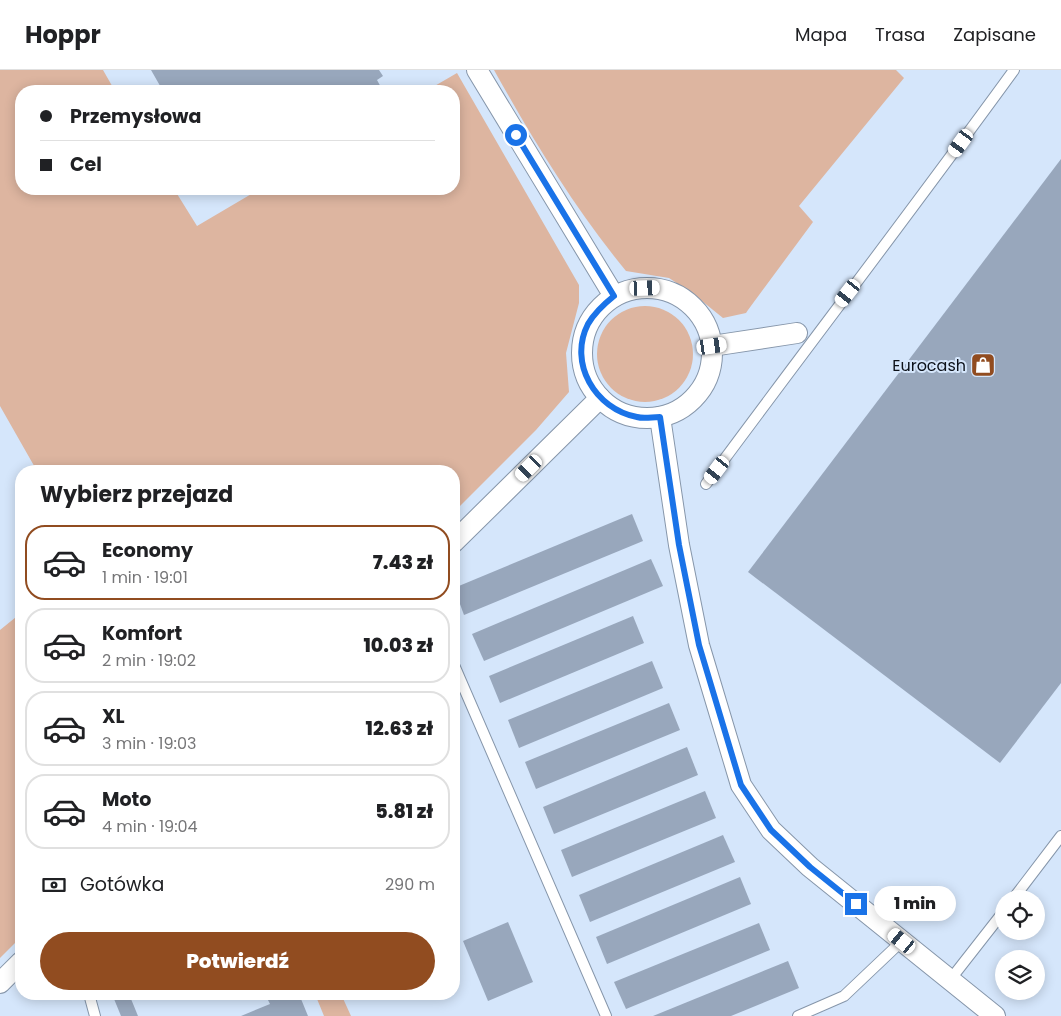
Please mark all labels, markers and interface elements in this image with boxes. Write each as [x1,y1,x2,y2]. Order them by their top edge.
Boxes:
text: Hoppr [25,18,101,51]
text: Mapa [795,22,847,47]
text: Trasa [875,22,925,47]
text: Zapisane [953,22,1036,47]
text: Przemysłowa [70,103,201,130]
route start [505,124,527,146]
car [946,126,975,160]
text: Cel [70,151,102,178]
car [832,277,863,309]
car [629,280,660,296]
car [696,336,727,356]
shop icon: Eurocash [970,352,996,378]
place label: Eurocash [892,354,966,377]
car [513,452,544,484]
car [701,454,732,486]
text: Wybierz przejazd [40,479,233,510]
text: Economy [102,537,193,564]
icon: car [42,540,87,585]
text: 7.43 zł [373,549,433,576]
text: 1 min · 19:01 [102,566,188,589]
text: Komfort [102,620,182,647]
icon: car [42,623,87,668]
text: 10.03 zł [364,632,433,659]
text: 2 min · 19:02 [102,649,196,672]
text: XL [102,703,125,730]
icon: car [42,706,87,751]
text: 12.63 zł [366,715,433,742]
text: 3 min · 19:03 [102,732,196,755]
text: Moto [102,786,151,813]
icon: car [42,789,87,834]
text: 5.81 zł [375,798,433,825]
text: 4 min · 19:04 [102,815,198,838]
icon: cash [40,871,68,899]
text: Gotówka [80,871,164,898]
text: 290 m [385,873,435,896]
callout: 1 min [874,886,956,922]
map controls [995,890,1045,1000]
button: locate [995,890,1045,940]
text: 1 min [894,892,936,915]
route end [845,893,867,915]
car [885,926,918,956]
button: Potwierdź [40,932,435,990]
button: layers [995,950,1045,1000]

